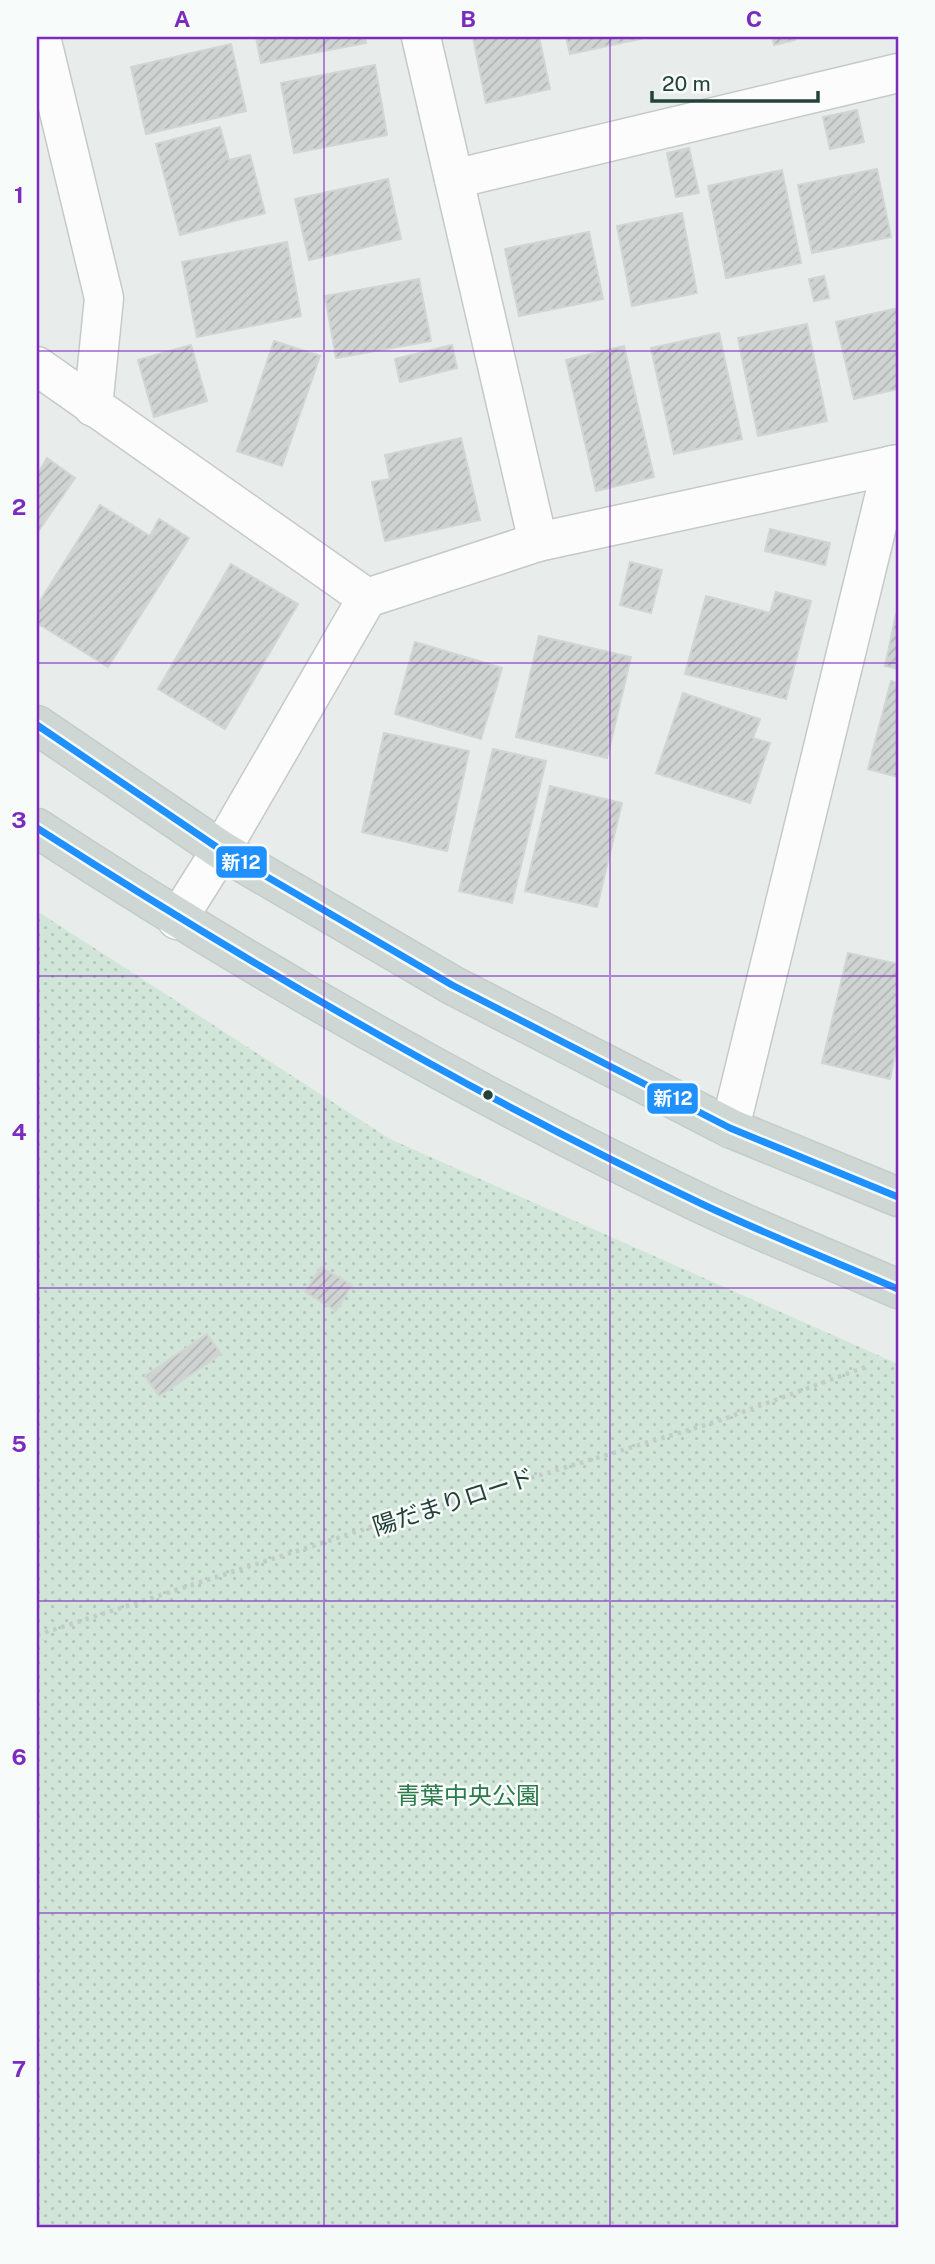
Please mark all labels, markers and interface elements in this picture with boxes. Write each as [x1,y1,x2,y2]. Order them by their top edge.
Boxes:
text: A [174,5,191,32]
text: B [460,5,476,32]
text: C [746,5,762,32]
scale bar [652,60,818,104]
text: 20 m [662,71,711,96]
text: 1 [14,181,24,208]
text: 2 [12,493,26,520]
text: 3 [11,806,27,833]
line badge: 新12 [215,845,268,879]
text: 新12 [221,851,261,873]
line badge: 新12 [646,1082,699,1115]
text: 新12 [653,1087,693,1109]
unlabelled marker [481,1088,495,1102]
text: 4 [11,1118,27,1145]
text: 5 [11,1430,27,1457]
street label: 陽だまりロード [369,1462,537,1540]
text: 6 [11,1743,27,1770]
park label: 青葉中央公園 [396,1781,540,1809]
text: 7 [12,2055,26,2082]

